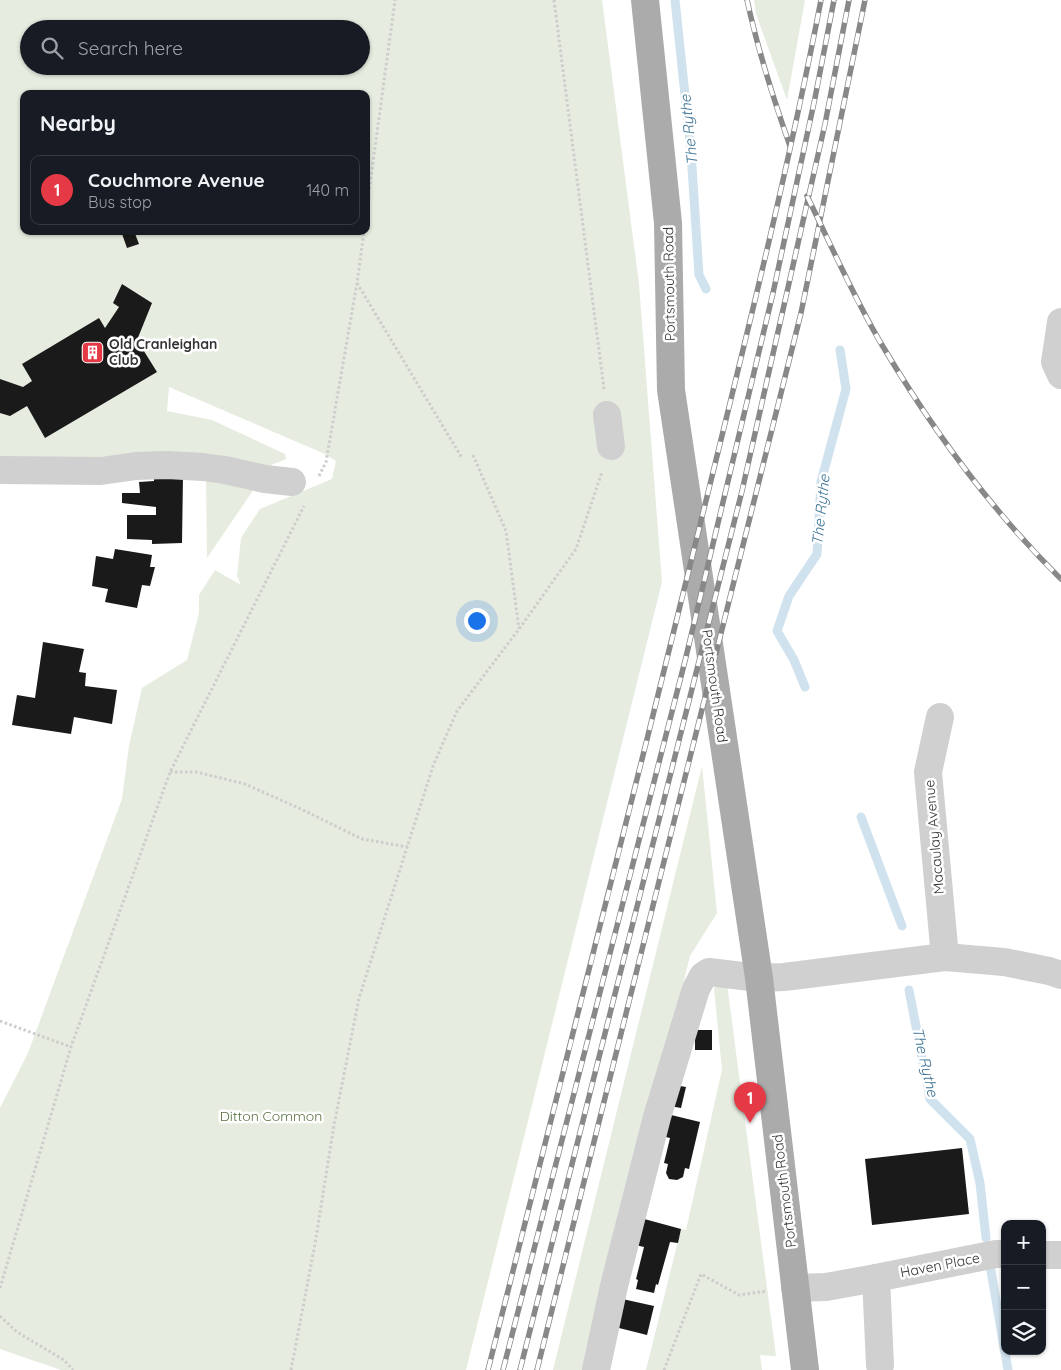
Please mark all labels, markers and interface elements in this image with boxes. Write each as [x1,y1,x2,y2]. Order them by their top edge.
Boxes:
search box [20,20,370,75]
icon: search [38,34,66,62]
text: Search here [78,36,183,60]
water label: The Rythe [675,93,702,166]
text: Nearby [40,110,116,136]
text: Couchmore Avenue [88,168,265,192]
text: 1 [54,180,60,200]
text: 140 m [306,180,349,200]
text: Bus stop [88,192,152,212]
street label: Portsmouth Road [659,227,679,341]
place label: Old Cranleighan Club [109,335,217,369]
building icon: Old Cranleighan Club [81,340,105,364]
water label: The Rythe [807,473,834,546]
your location [464,608,490,634]
street label: Portsmouth Road [698,628,732,744]
street label: Macaulay Avenue [920,779,948,895]
water label: The Rythe [908,1025,943,1099]
pin: 1 [734,1082,766,1123]
park label: Ditton Common [220,1107,322,1125]
street label: Portsmouth Road [768,1133,800,1249]
map controls [1001,1220,1046,1355]
button: + [1001,1220,1046,1265]
street label: Haven Place [899,1248,981,1282]
button: − [1001,1265,1046,1310]
button: layers [1001,1310,1046,1355]

